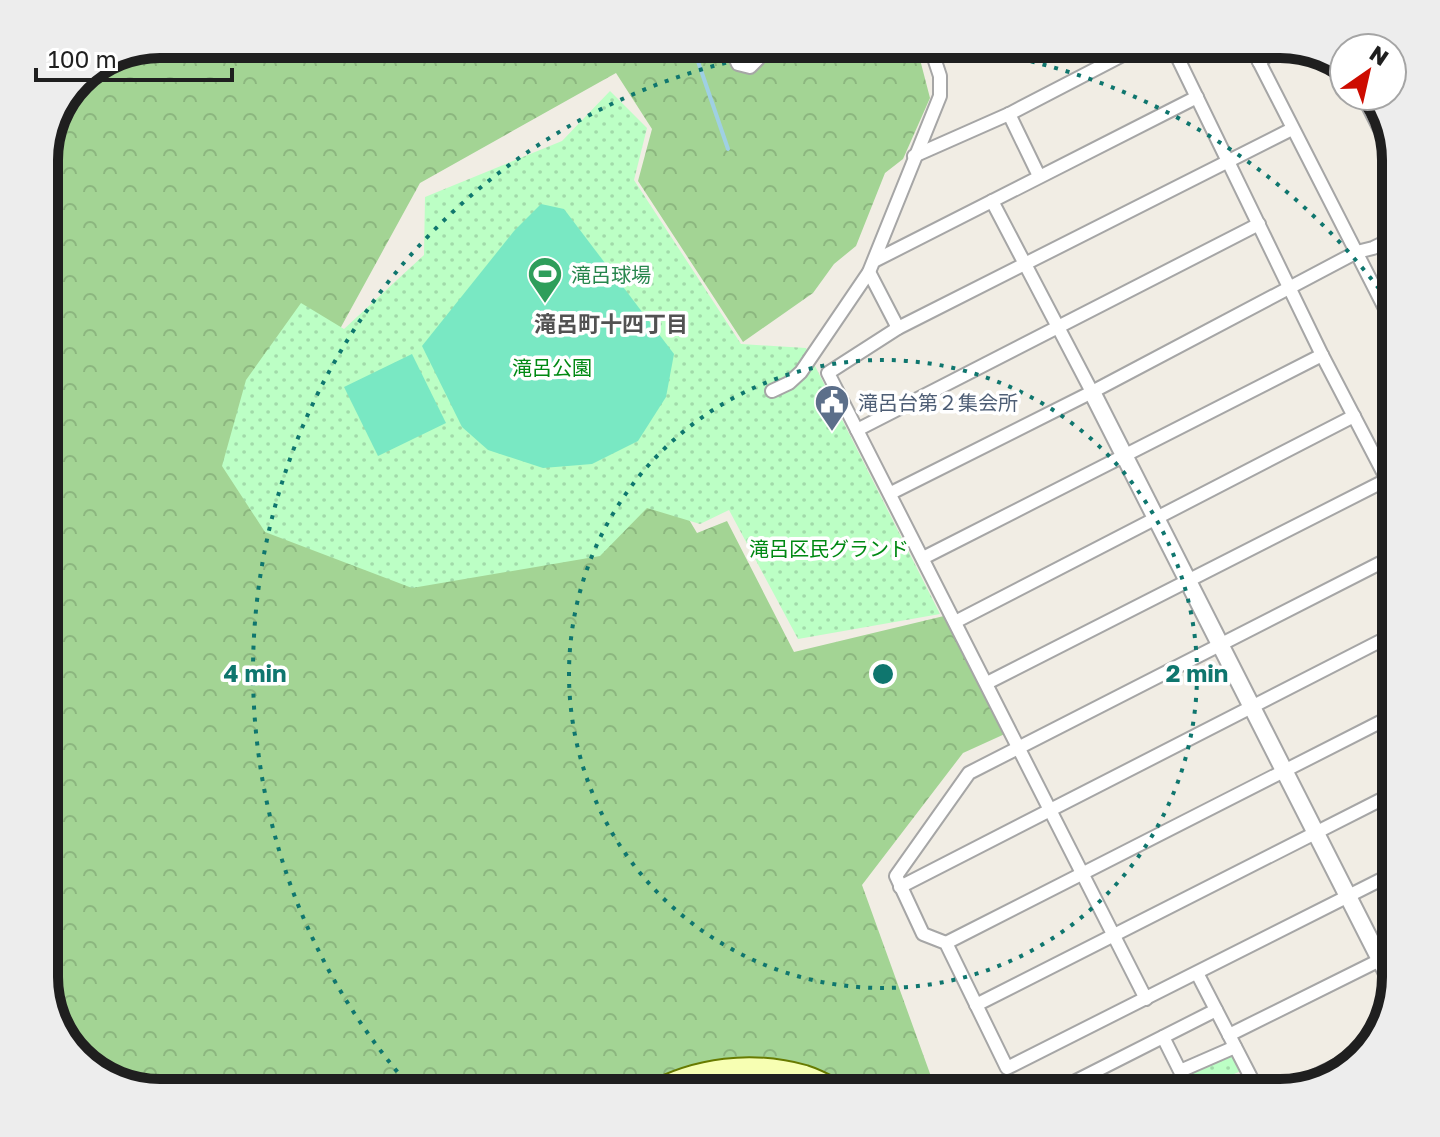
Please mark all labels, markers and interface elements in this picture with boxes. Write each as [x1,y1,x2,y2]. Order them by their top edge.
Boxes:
scale bar [36,32,232,82]
north arrow [1328,32,1408,112]
text: N [1365,39,1394,71]
text: 100 m [48,44,117,73]
sports icon: 滝呂球場 [526,255,564,305]
place label: 滝呂球場 [571,262,651,286]
district label: 滝呂町十四丁目 [534,310,688,337]
park label: 滝呂公園 [512,355,592,379]
public building icon: 滝呂台第２集会所 [813,383,851,433]
place label: 滝呂台第２集会所 [858,390,1018,414]
park label: 滝呂区民グランド [749,536,909,560]
text: 4 min [223,658,287,687]
text: 2 min [1166,658,1228,687]
centre of rings [869,660,897,688]

